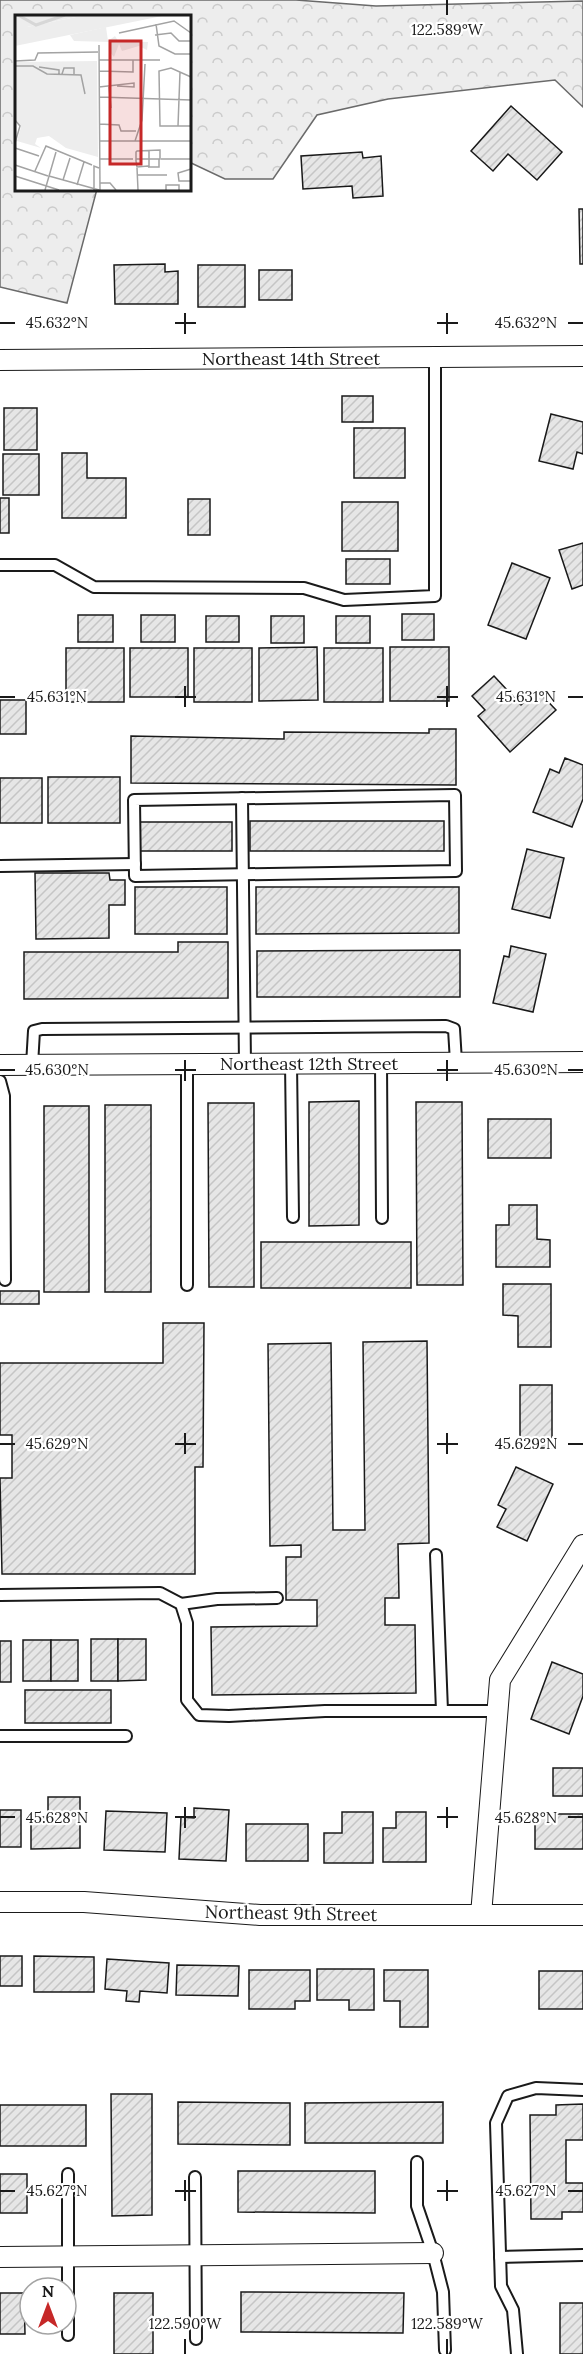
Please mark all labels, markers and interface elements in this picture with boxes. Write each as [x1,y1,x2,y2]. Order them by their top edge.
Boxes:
inset map [15,15,190,190]
text: 122.589°W [411,20,484,39]
text: 45.632°N [26,313,88,332]
text: 45.632°N [495,313,557,332]
street label: Northeast 14th Street [202,347,380,370]
text: 45.631°N [27,687,87,706]
text: 45.631°N [496,687,556,706]
street label: Northeast 12th Street [220,1052,398,1075]
text: 45.630°N [25,1060,89,1079]
text: 45.630°N [494,1060,558,1079]
text: 45.629°N [26,1434,88,1453]
text: 45.629°N [495,1434,557,1453]
text: 45.628°N [26,1808,88,1827]
text: 45.628°N [495,1808,557,1827]
street label: Northeast 9th Street [204,1900,378,1926]
text: 45.627°N [27,2181,88,2200]
text: 45.627°N [496,2181,557,2200]
north arrow [18,2276,78,2336]
text: N [42,2281,54,2301]
text: 122.590°W [149,2314,222,2333]
text: 122.589°W [411,2314,484,2333]

